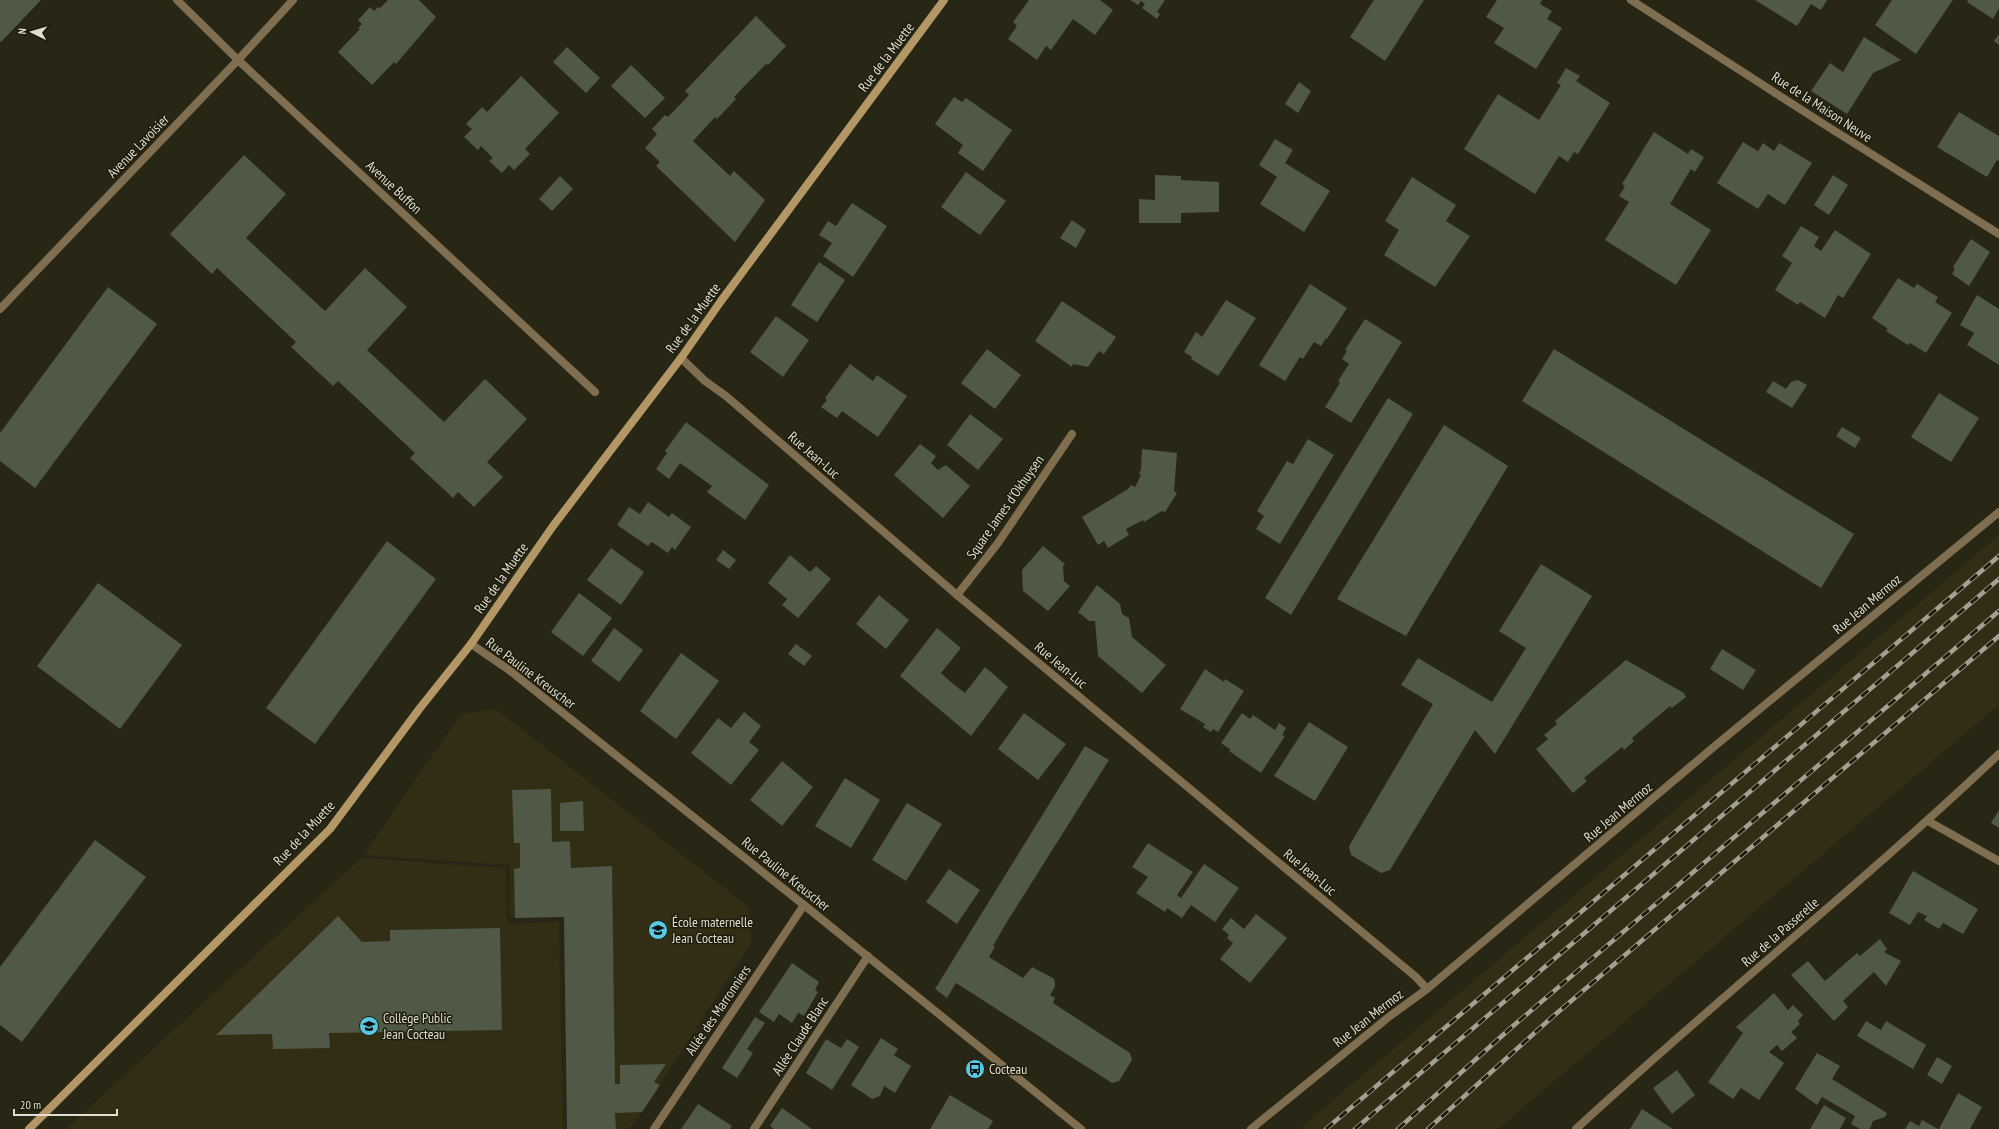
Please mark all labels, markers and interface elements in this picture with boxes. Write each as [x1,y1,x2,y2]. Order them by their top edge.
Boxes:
north arrow [12,12,52,52]
street label: Rue de la Muette [854,19,918,95]
text: N [15,28,29,35]
street label: Rue de la Maison Neuve [1768,68,1876,146]
street label: Avenue Lavoisier [103,110,173,182]
street label: Avenue Buffon [362,156,426,218]
street label: Rue de la Muette [662,279,725,357]
street label: Rue Jean-Luc [784,427,844,483]
street label: Square James d'Okhuysen [962,451,1048,563]
street label: Rue de la Muette [470,539,532,617]
street label: Rue Jean Mermoz [1829,570,1905,638]
street label: Rue Pauline Kreuscher [482,633,580,713]
street label: Rue Jean-Luc [1031,638,1091,692]
street label: Rue Jean Mermoz [1580,778,1656,846]
street label: Rue de la Muette [269,797,339,869]
street label: Rue Pauline Kreuscher [738,833,834,915]
street label: Rue Jean-Luc [1280,845,1340,899]
street label: Rue de la Passerelle [1738,893,1823,971]
place label: École maternelle Jean Cocteau [671,913,753,947]
school or university icon: École maternelle Jean Cocteau [647,919,669,941]
street label: Allée des Marronniers [681,961,755,1059]
street label: Rue Jean Mermoz [1329,985,1407,1051]
street label: Allée Claude Blanc [768,993,832,1079]
place label: Collège Public Jean Cocteau [382,1009,451,1043]
school or university icon: Collège Public Jean Cocteau [358,1015,380,1037]
bus stop icon: Cocteau [964,1058,986,1080]
place label: Cocteau [989,1060,1027,1078]
scale bar [14,1091,117,1117]
text: 20 m [20,1097,41,1112]

